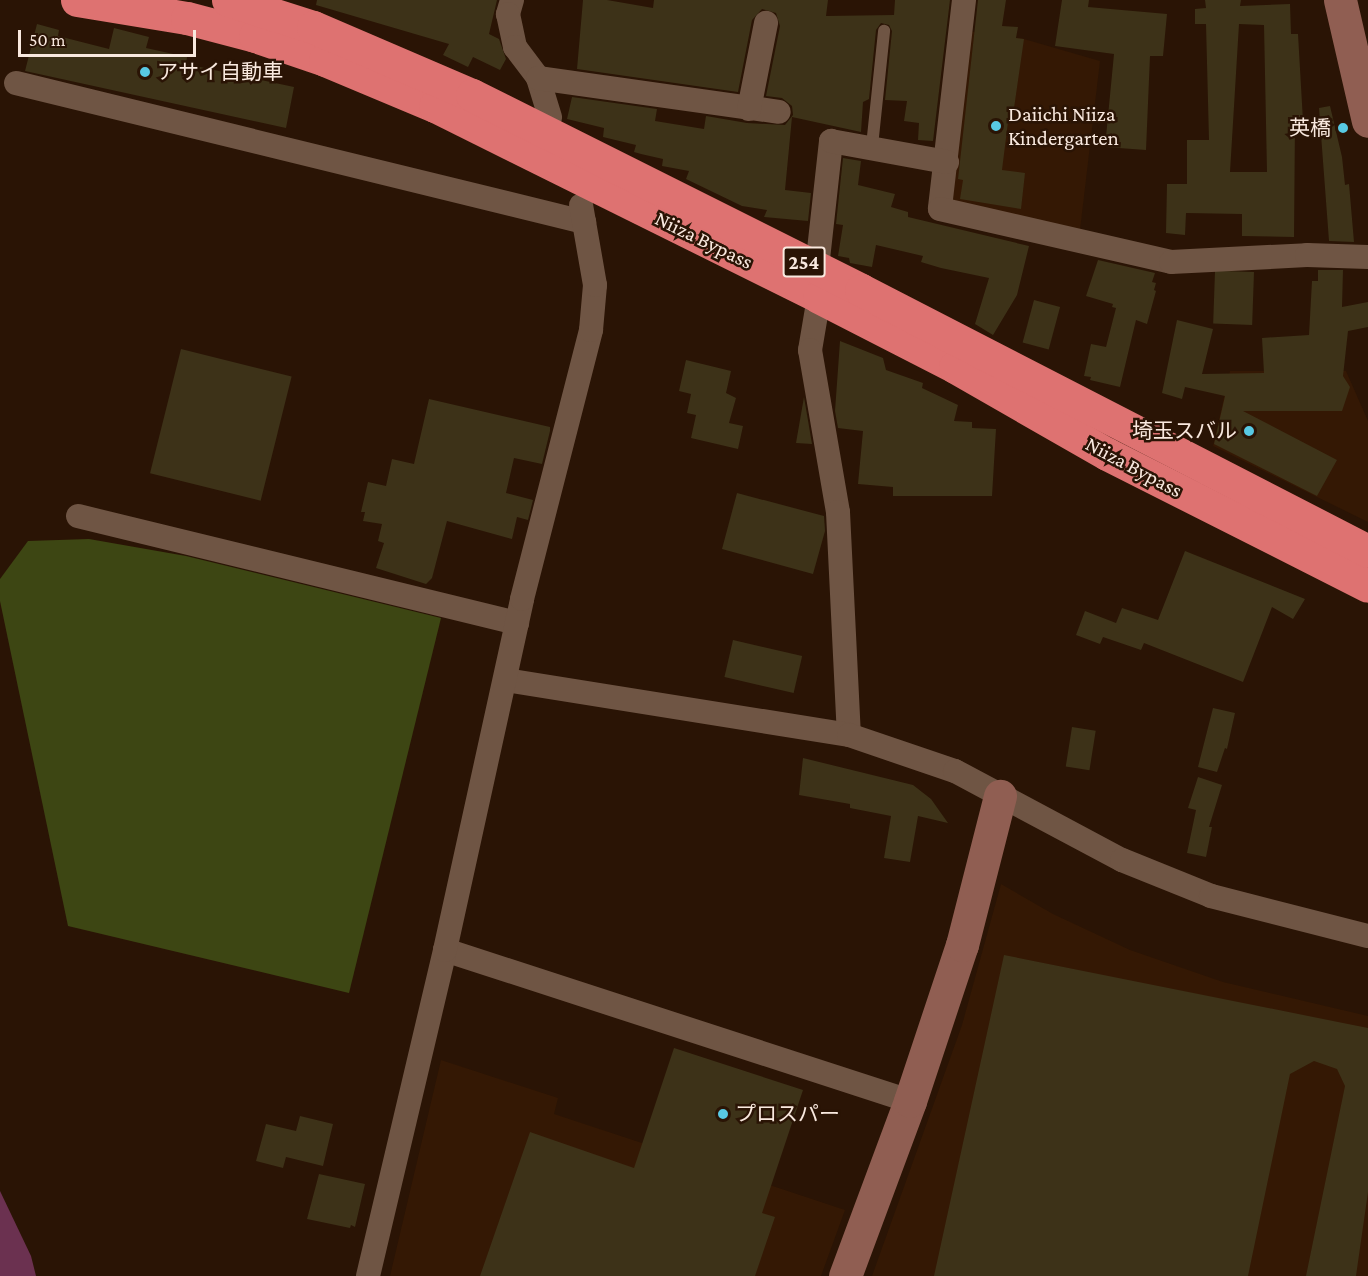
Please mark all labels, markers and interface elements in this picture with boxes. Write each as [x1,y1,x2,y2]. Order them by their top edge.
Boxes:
scale bar [21,18,200,56]
text: 50 m [29,30,66,50]
place label: アサイ自動車 [157,59,283,85]
marker: アサイ自動車 [138,65,152,79]
place label: Daiichi Niiza Kindergarten [1008,101,1119,151]
place label: 英橋 [1289,115,1331,141]
marker: Daiichi Niiza Kindergarten [989,119,1003,133]
marker: 英橋 [1336,121,1350,135]
street label: Niiza Bypass [651,205,757,275]
road number: 254 [782,245,826,279]
place label: 埼玉スバル [1132,418,1237,444]
marker: 埼玉スバル [1242,424,1256,438]
street label: Niiza Bypass [1081,431,1187,503]
place label: プロスパー [735,1101,840,1127]
marker: プロスパー [716,1107,730,1121]

